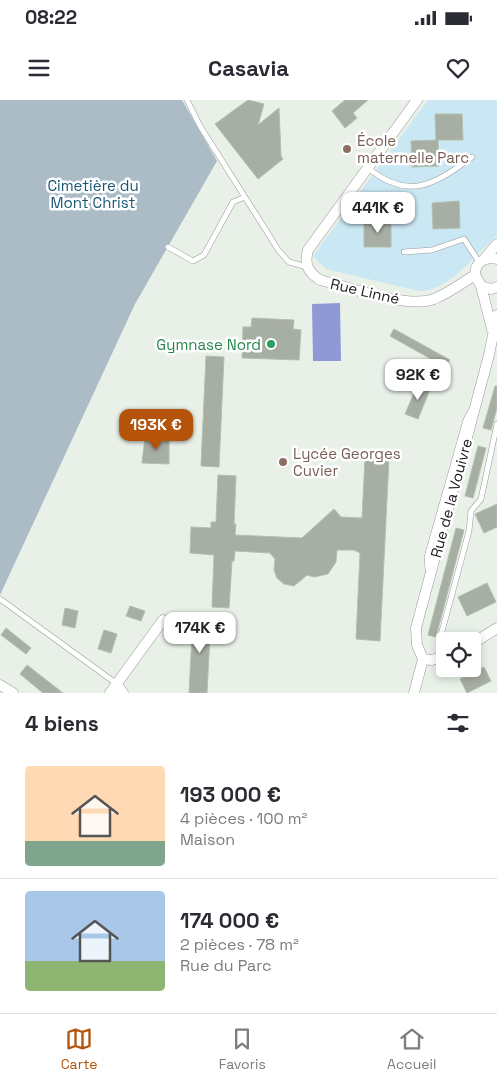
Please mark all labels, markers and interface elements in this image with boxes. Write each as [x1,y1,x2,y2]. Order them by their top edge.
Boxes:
text: 08:22 [25,5,77,30]
icon: menu [25,54,53,82]
text: Casavia [208,54,289,82]
icon: heart [444,54,472,82]
place label: École maternelle Parc [357,131,469,167]
marker: École maternelle Parc [341,143,353,155]
park label: Cimetière du Mont Christ [47,176,139,212]
pin: 441K € [337,192,419,234]
text: 441K € [352,197,404,218]
street label: Rue Linné [329,274,402,308]
place label: Gymnase Nord [156,335,261,354]
marker: Gymnase Nord [265,338,277,350]
pin: 92K € [383,358,453,401]
text: 92K € [396,364,440,385]
pin: 193K € [115,408,197,451]
text: 193K € [130,414,182,435]
street label: Rue de la Vouivre [426,436,476,560]
place label: Lycée Georges Cuvier [293,444,401,480]
marker: Lycée Georges Cuvier [277,456,289,468]
pin: 174K € [159,612,241,654]
text: 174K € [175,617,225,638]
map controls [436,632,481,677]
button: locate [436,632,481,677]
icon: filters [444,709,472,737]
text: 4 biens [25,710,99,737]
text: 193 000 € [180,781,281,808]
icon: home [65,786,125,846]
text: 4 pièces · 100 m² [180,808,307,829]
text: Maison [180,829,235,850]
text: 174 000 € [180,907,279,934]
icon: home [65,911,125,971]
text: 2 pièces · 78 m² [180,934,299,955]
text: Rue du Parc [180,955,272,976]
tab: Carte [61,1025,97,1073]
tab: Favoris [219,1025,266,1073]
tab: Accueil [387,1025,436,1073]

